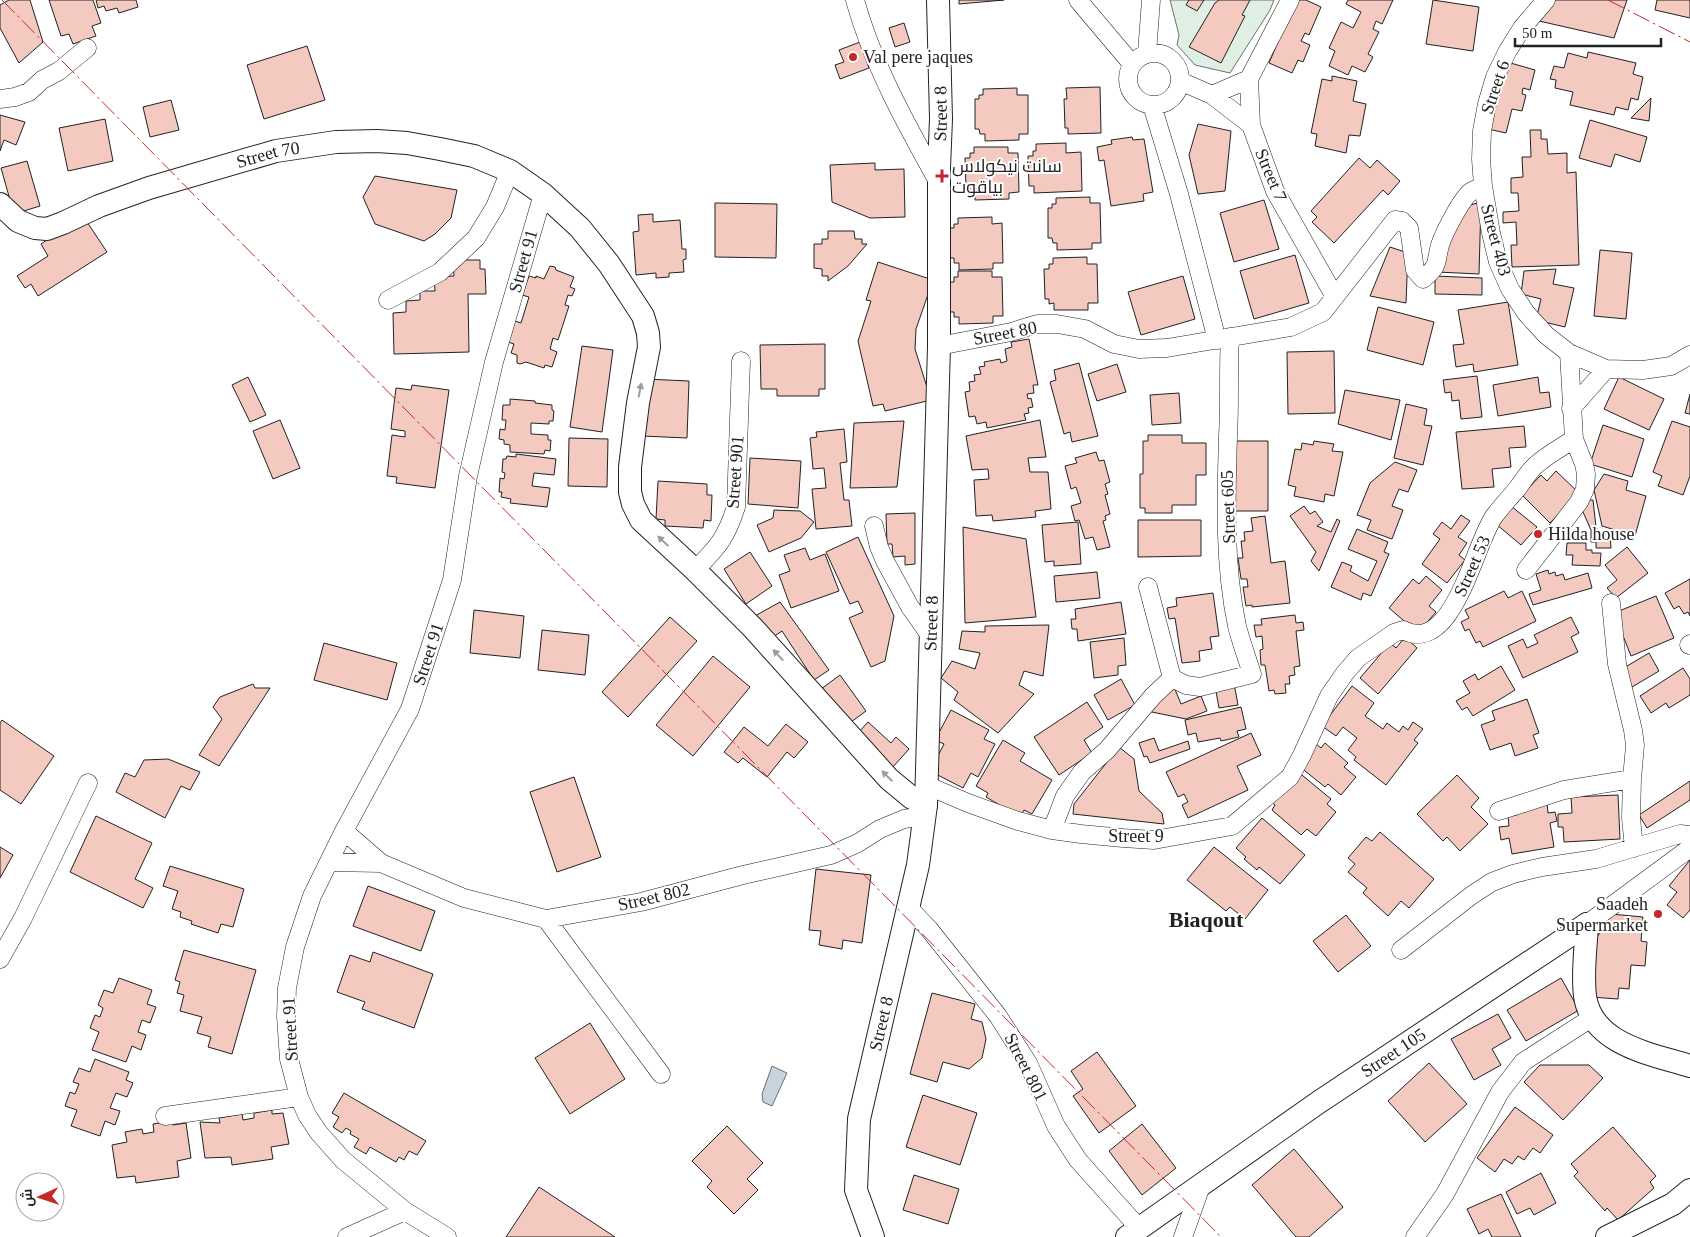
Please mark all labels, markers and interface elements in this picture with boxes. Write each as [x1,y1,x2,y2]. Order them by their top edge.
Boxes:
scale bar [1515,15,1661,47]
text: 50 m [1522,25,1553,41]
place label: Val pere jaques [863,47,973,67]
marker: Val pere jaques [847,51,859,63]
street label: Street 6 [1477,58,1513,116]
street label: Street 8 [930,86,951,142]
street label: Street 70 [234,138,301,172]
street label: Street 7 [1251,146,1291,204]
place label: سانت نيكولاس بياقوت [952,156,1062,198]
marker: سانت نيكولاس بياقوت [936,170,948,182]
street label: Street 403 [1477,202,1515,278]
street label: Street 91 [504,227,542,295]
street label: Street 80 [971,317,1039,349]
one-way arrow [637,382,645,398]
street label: Street 901 [722,435,748,509]
street label: Street 605 [1217,470,1239,544]
place label: Hilda house [1548,524,1634,544]
marker: Hilda house [1532,528,1544,540]
street label: Street 53 [1450,532,1494,600]
one-way arrow [657,535,669,547]
street label: Street 8 [920,595,942,651]
street label: Street 91 [409,620,447,688]
one-way arrow [772,650,784,662]
one-way arrow [881,770,893,782]
street label: Street 9 [1108,826,1164,846]
street label: Street 802 [616,879,692,915]
place label: Saadeh Supermarket [1556,894,1648,935]
district label: Biaqout [1169,907,1244,932]
marker: Saadeh Supermarket [1652,908,1664,920]
street label: Street 8 [865,994,897,1053]
street label: Street 91 [278,996,302,1062]
street label: Street 105 [1357,1024,1430,1081]
street label: Street 801 [1000,1030,1052,1104]
north arrow [15,1172,65,1222]
text: ش [19,1188,36,1207]

